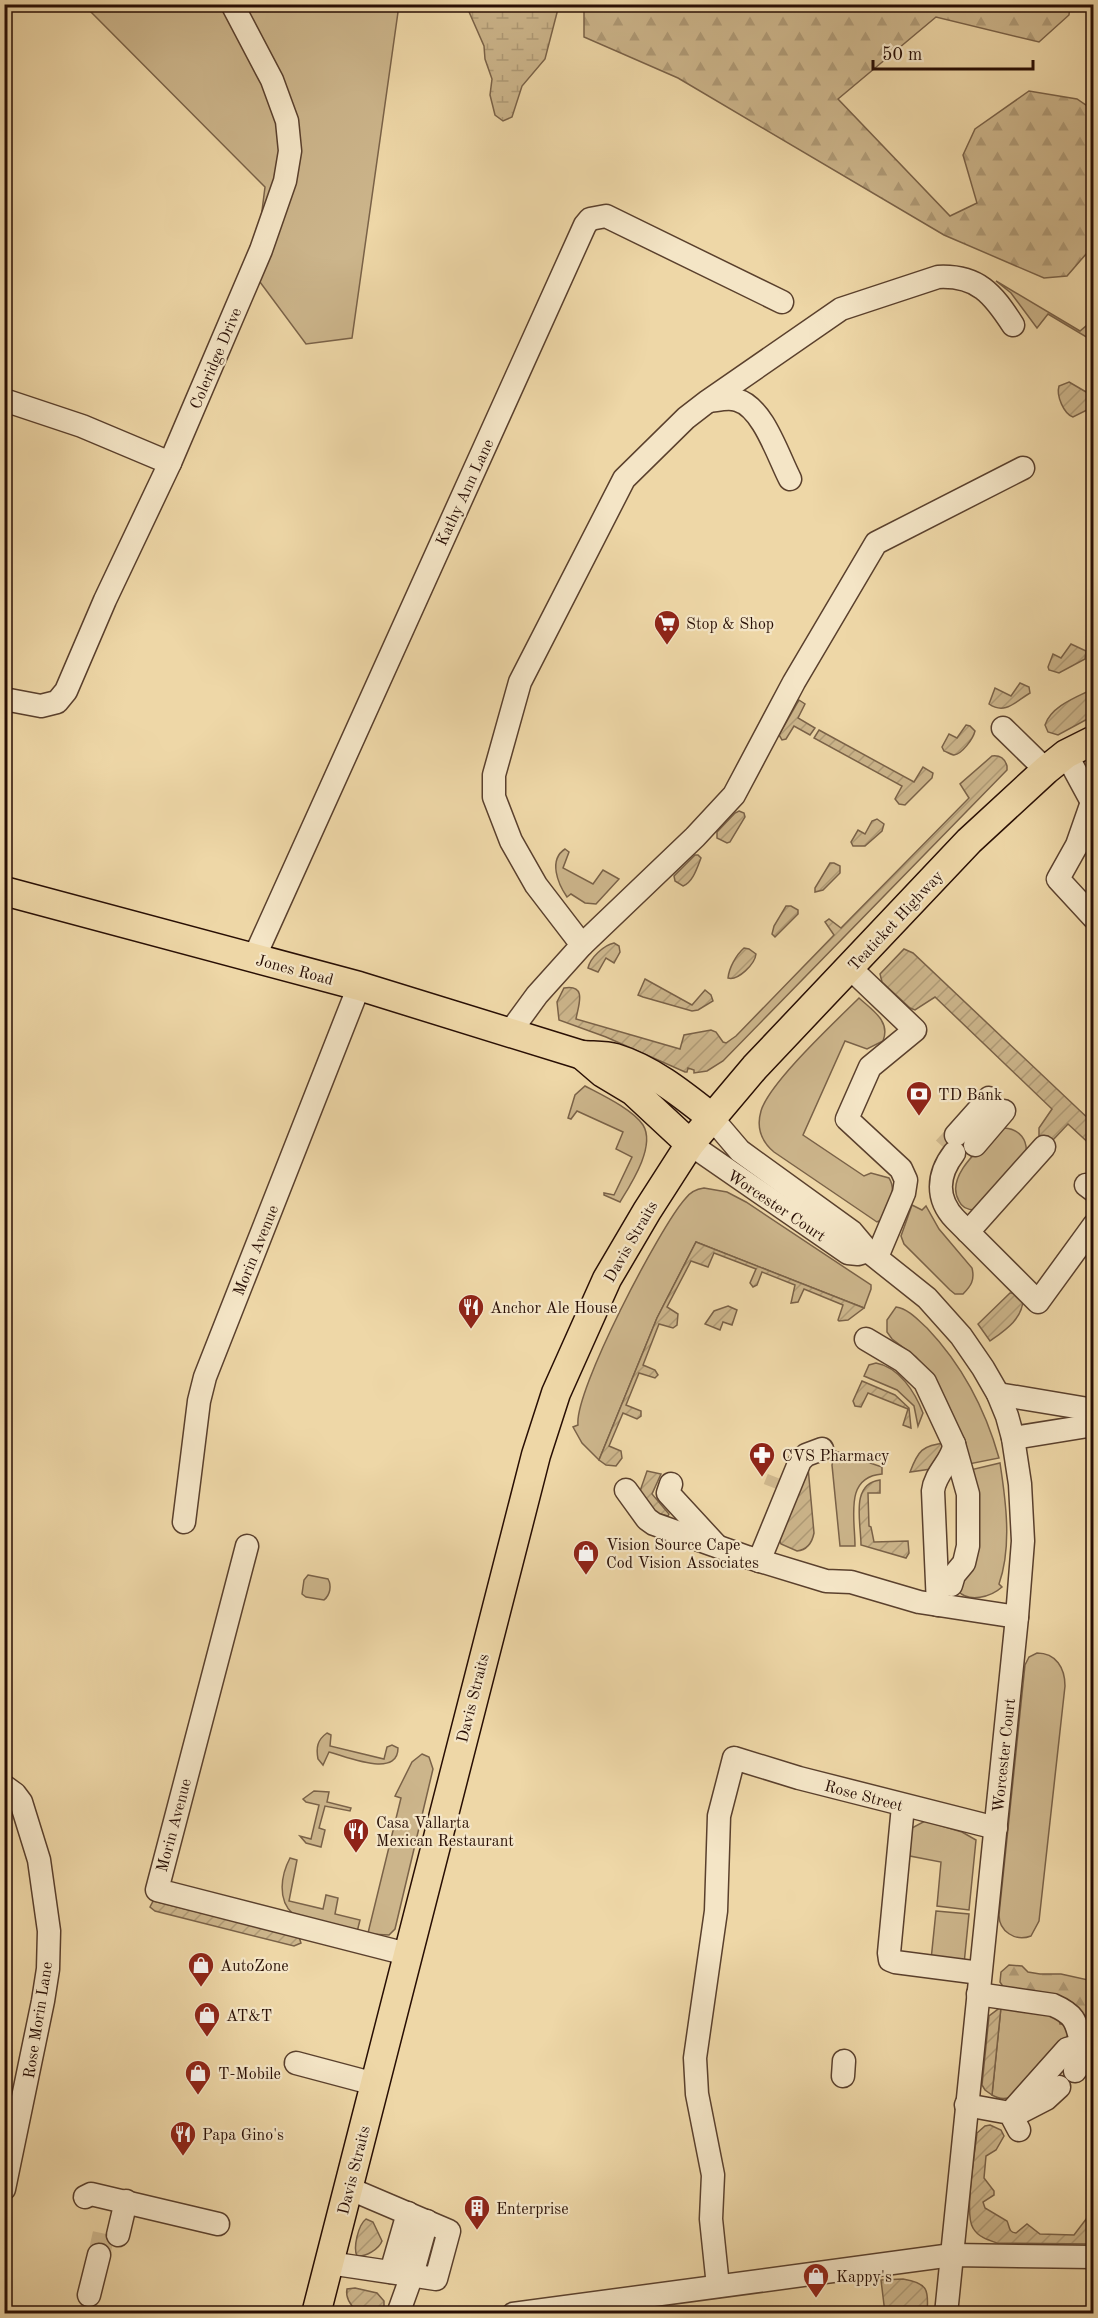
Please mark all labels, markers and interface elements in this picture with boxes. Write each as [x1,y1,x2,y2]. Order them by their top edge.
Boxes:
scale bar [873,33,1034,71]
text: 50 m [882,46,922,64]
street label: Coleridge Drive [188,306,245,412]
street label: Kathy Ann Lane [434,437,498,549]
supermarket icon: Stop & Shop [652,608,682,646]
place label: Stop & Shop [686,617,774,633]
street label: Teaticket Highway [846,868,947,975]
street label: Jones Road [254,953,335,989]
bank icon: TD Bank [904,1079,934,1117]
place label: TD Bank [938,1088,1002,1104]
street label: Worcester Court [724,1168,828,1246]
street label: Davis Straits [602,1199,661,1285]
street label: Morin Avenue [231,1203,282,1298]
restaurant icon: Anchor Ale House [456,1292,486,1330]
place label: Anchor Ale House [490,1301,617,1317]
pharmacy icon: CVS Pharmacy [747,1440,777,1478]
place label: CVS Pharmacy [782,1449,890,1465]
shop icon: Vision Source Cape Cod Vision Associates [571,1538,601,1576]
place label: Vision Source Cape Cod Vision Associates [606,1538,759,1572]
street label: Davis Straits [455,1652,493,1745]
street label: Worcester Court [991,1697,1019,1813]
street label: Morin Avenue [155,1777,195,1874]
street label: Rose Street [822,1779,905,1815]
restaurant icon: Casa Vallarta Mexican Restaurant [341,1816,371,1854]
place label: Casa Vallarta Mexican Restaurant [376,1816,514,1850]
shop icon: AutoZone [186,1950,216,1988]
place label: AutoZone [220,1959,289,1975]
street label: Rose Morin Lane [22,1961,56,2080]
shop icon: AT&T [192,2000,222,2038]
place label: AT&T [226,2009,272,2025]
shop icon: T-Mobile [183,2058,213,2096]
place label: T-Mobile [218,2067,281,2083]
restaurant icon: Papa Gino's [168,2119,198,2157]
street label: Davis Straits [336,2124,374,2217]
place label: Papa Gino's [202,2128,284,2144]
building icon: Enterprise [462,2193,492,2231]
place label: Enterprise [496,2202,569,2218]
shop icon: Kappy's [801,2261,831,2299]
place label: Kappy's [836,2270,892,2286]

